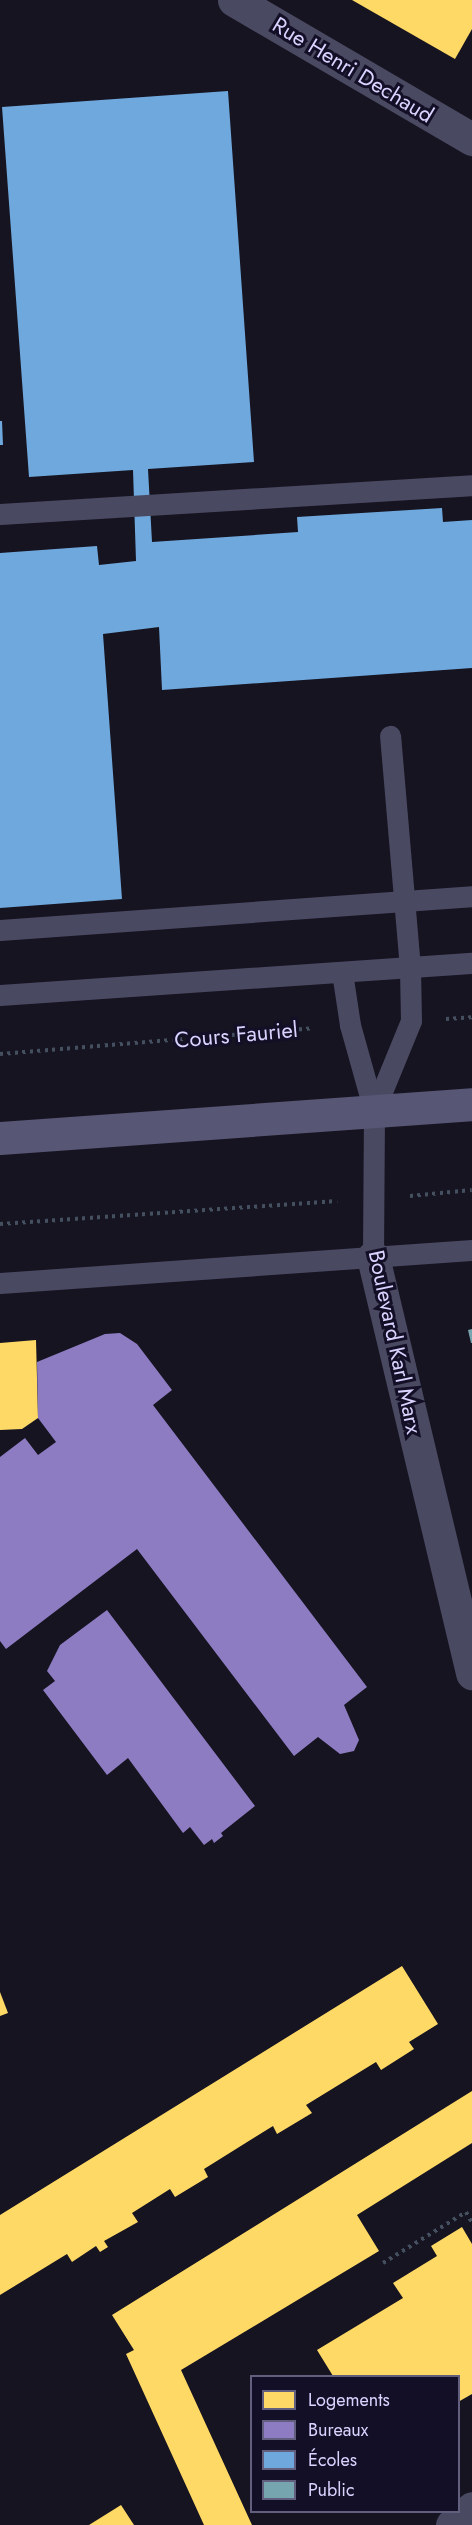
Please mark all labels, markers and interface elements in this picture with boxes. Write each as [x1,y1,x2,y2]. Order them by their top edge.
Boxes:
street label: Rue Henri Dechaud [268,11,438,129]
street label: Cours Fauriel [173,1016,299,1054]
street label: Boulevard Karl Marx [363,1248,427,1436]
legend [250,2375,460,2513]
text: Logements [308,2387,390,2413]
text: Bureaux [308,2417,368,2443]
text: Écoles [308,2447,357,2473]
text: Public [308,2477,355,2503]

